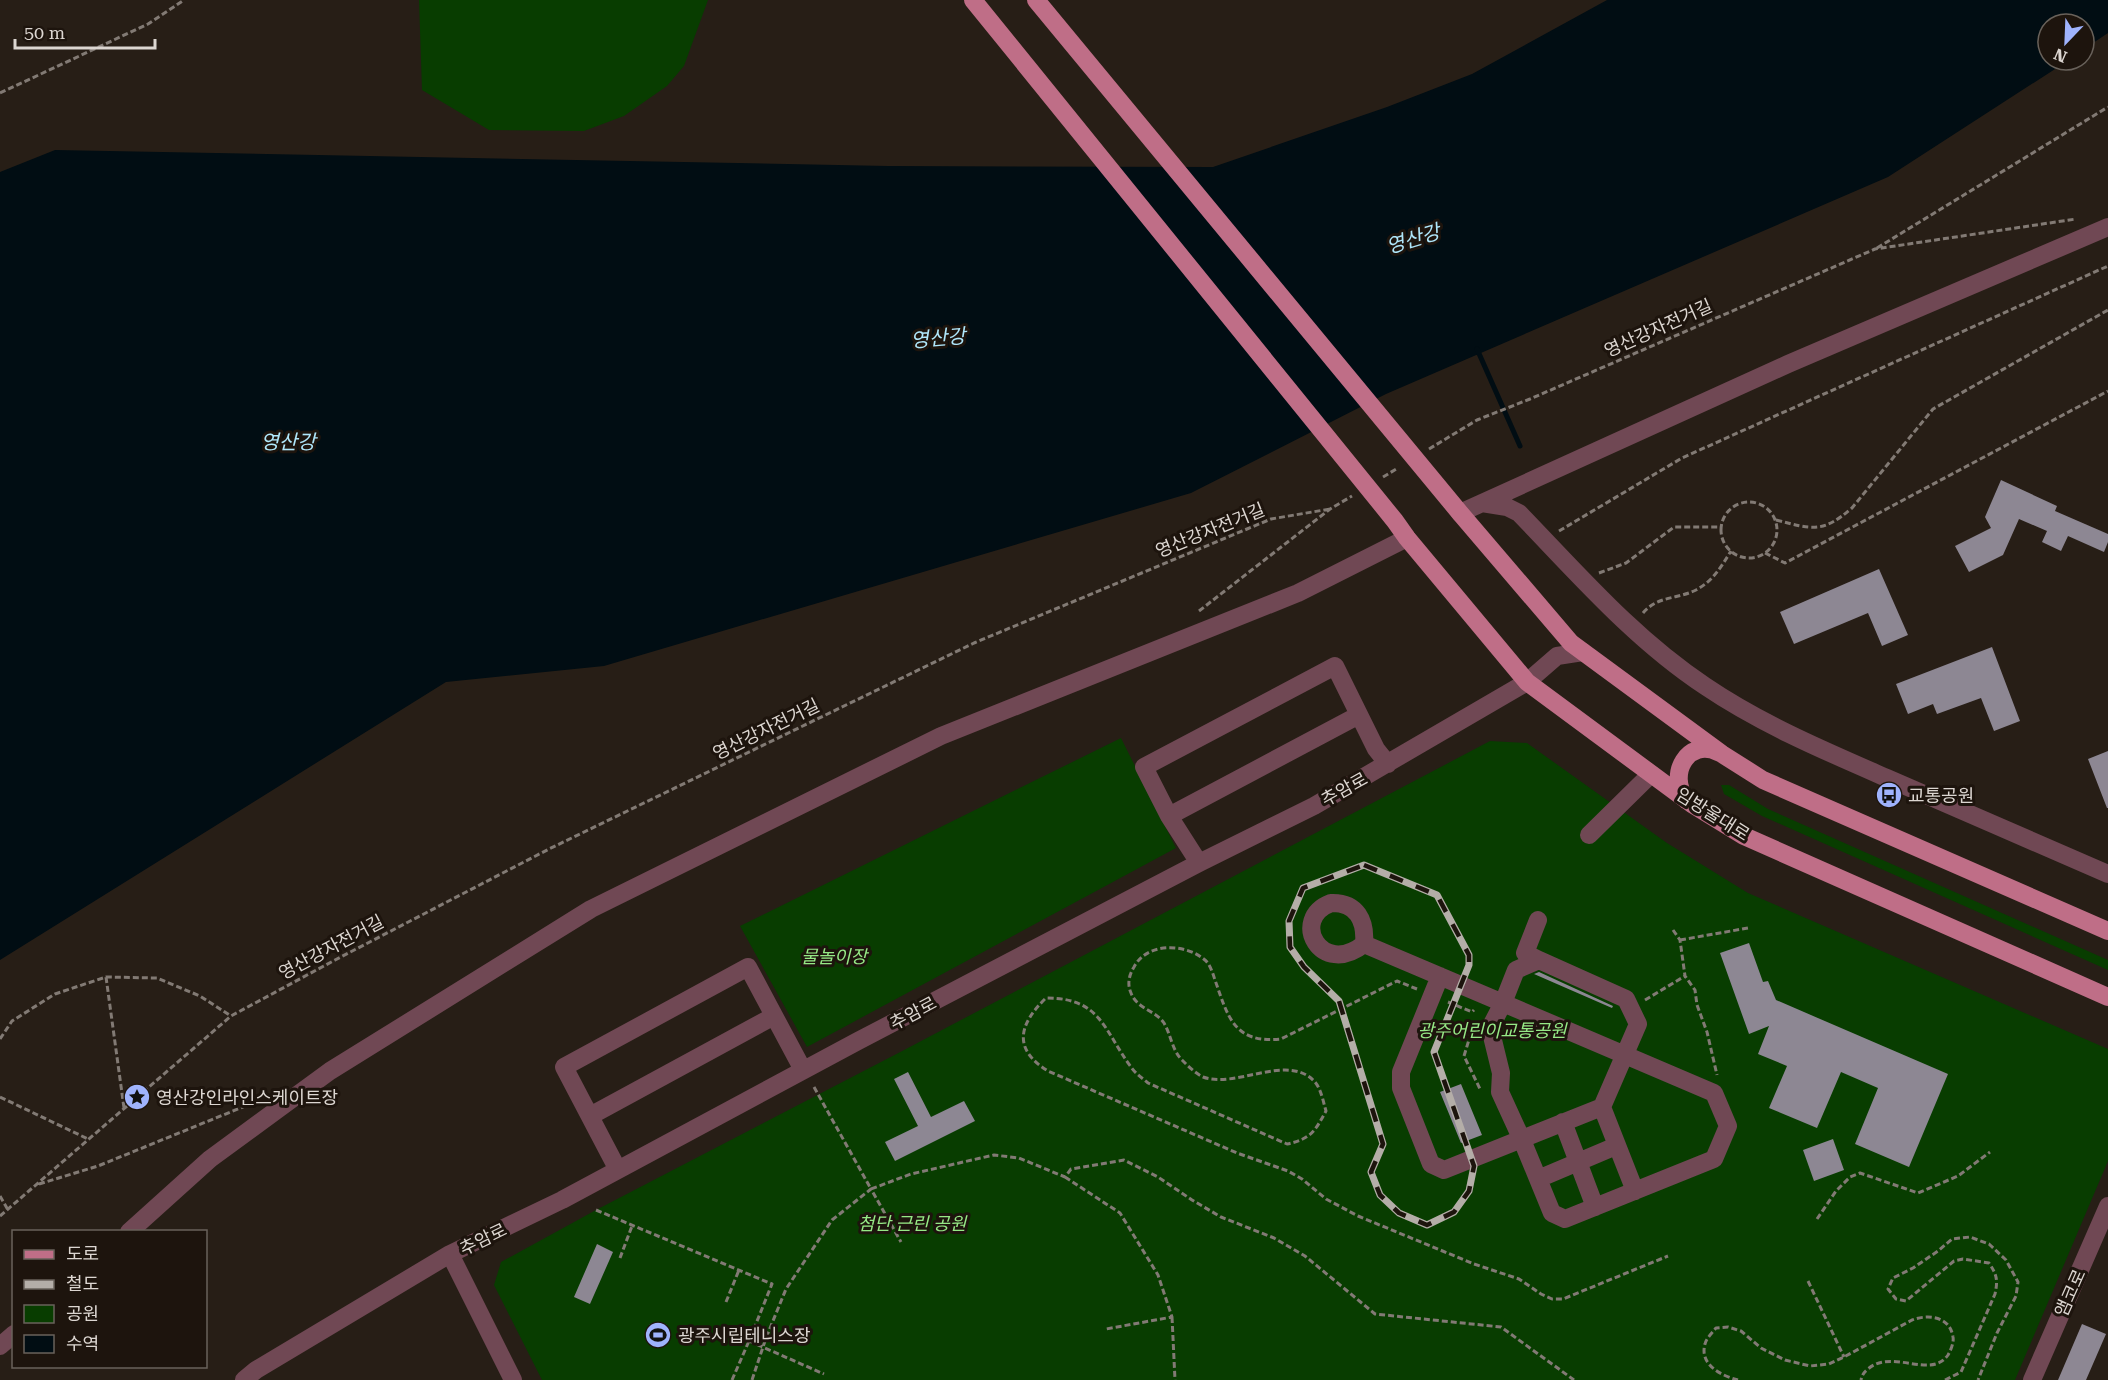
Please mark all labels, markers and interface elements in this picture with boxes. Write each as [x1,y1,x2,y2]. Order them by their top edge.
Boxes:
scale bar [15,12,154,50]
north arrow [2036,12,2096,72]
text: 50 m [24,22,65,43]
text: N [2051,44,2070,67]
water label: 영산강 [1383,219,1445,259]
street label: 영산강자전거길 [1601,295,1715,361]
water label: 영산강 [909,323,969,352]
water label: 영산강 [260,430,318,454]
street label: 영산강자전거길 [1152,499,1268,561]
street label: 영산강자전거길 [709,694,823,764]
street label: 추암로 [1317,768,1371,810]
bus stop icon: 교통공원 [1874,780,1904,810]
street label: 임방울대로 [1672,783,1754,845]
place label: 교통공원 [1908,785,1974,806]
street label: 영산강자전거길 [275,911,387,983]
park label: 물놀이장 [801,946,870,967]
street label: 추암로 [886,992,940,1034]
park label: 광주어린이교통공원 [1417,1020,1568,1041]
place icon: 영산강인라인스케이트장 [122,1082,152,1112]
place label: 영산강인라인스케이트장 [156,1087,338,1108]
park label: 첨단 근린 공원 [858,1213,968,1234]
street label: 추암로 [456,1219,510,1259]
legend [12,1230,207,1368]
text: 도로 [66,1243,99,1264]
street label: 앰코로 [2050,1266,2090,1320]
text: 철도 [66,1273,99,1294]
text: 공원 [66,1303,99,1324]
sports icon: 광주시립테니스장 [643,1320,673,1350]
place label: 광주시립테니스장 [678,1325,810,1346]
text: 수역 [66,1333,99,1354]

